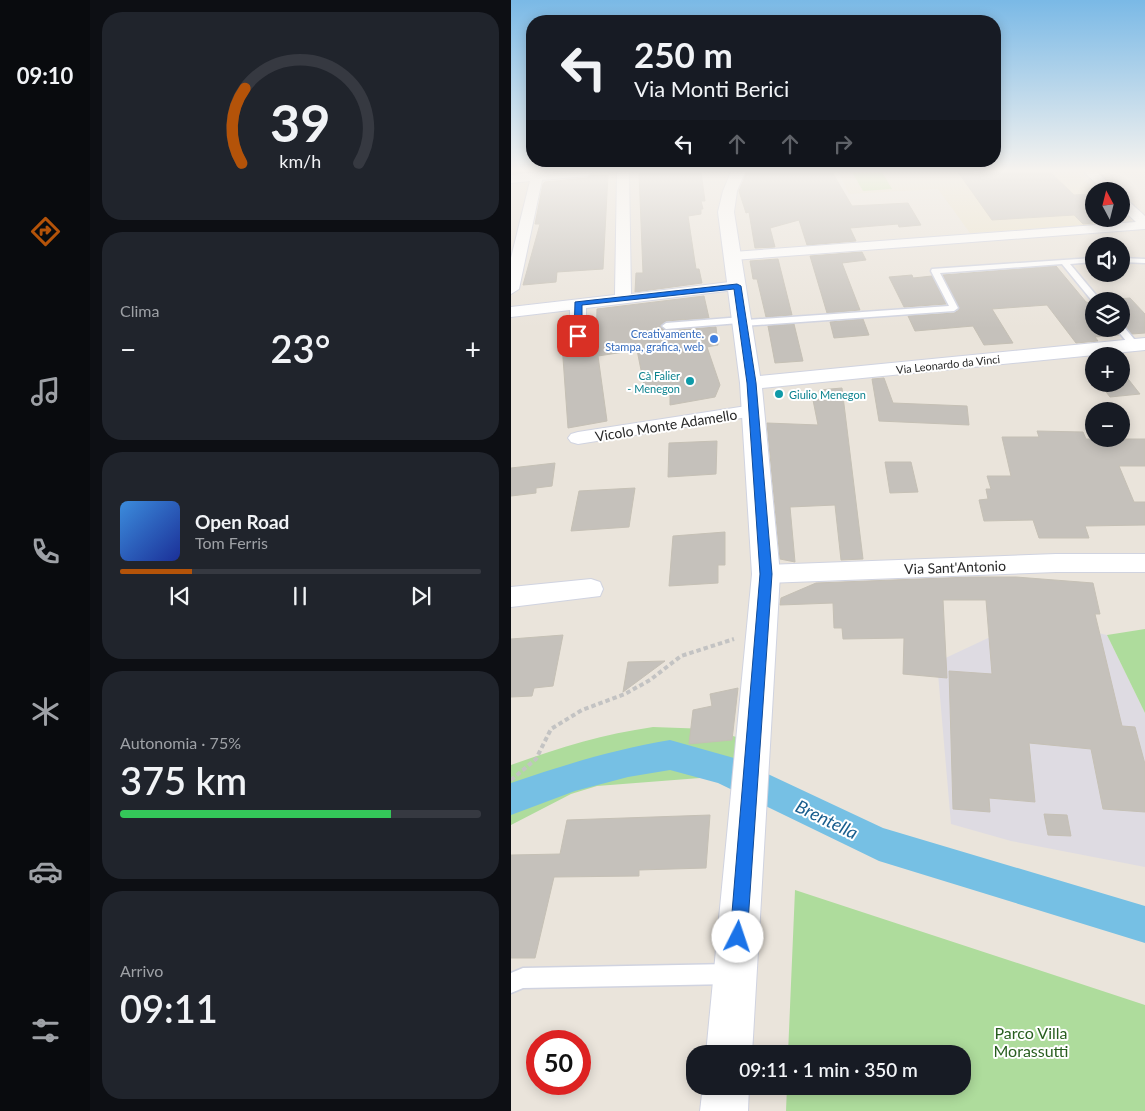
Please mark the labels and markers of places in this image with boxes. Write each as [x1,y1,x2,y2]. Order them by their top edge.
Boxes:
pin [557,315,599,357]
place label: Creativamente. Stampa, grafica, web [605,327,704,353]
marker: Creativamente. Stampa, grafica, web [708,333,720,345]
place label: Cà Falier - Menegon [627,369,680,395]
marker: Cà Falier - Menegon [684,375,696,387]
marker: Giulio Menegon [773,388,785,400]
place label: Giulio Menegon [789,388,866,401]

